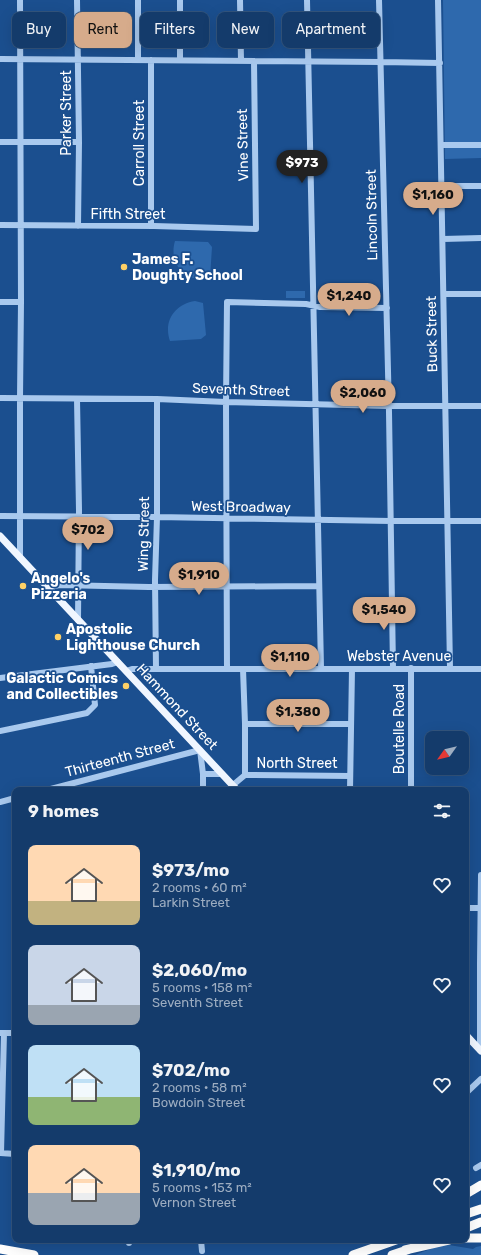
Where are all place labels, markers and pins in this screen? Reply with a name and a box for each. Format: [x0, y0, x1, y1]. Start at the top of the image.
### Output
pin: $973 [278, 150, 326, 184]
pin: $1,160 [400, 182, 466, 216]
place label: James F. Doughty School [132, 251, 243, 284]
marker: James F. Doughty School [119, 262, 129, 272]
pin: $1,240 [316, 283, 382, 317]
pin: $2,060 [330, 380, 396, 414]
pin: $702 [64, 517, 112, 551]
pin: $1,910 [166, 562, 232, 596]
place label: Angelo's Pizzeria [31, 570, 91, 603]
marker: Angelo's Pizzeria [18, 581, 28, 591]
pin: $1,540 [351, 597, 417, 631]
place label: Apostolic Lighthouse Church [66, 621, 200, 654]
marker: Apostolic Lighthouse Church [53, 632, 63, 642]
pin: $1,110 [257, 644, 323, 678]
place label: Galactic Comics and Collectibles [6, 670, 118, 703]
marker: Galactic Comics and Collectibles [121, 681, 131, 691]
pin: $1,380 [265, 699, 331, 733]

